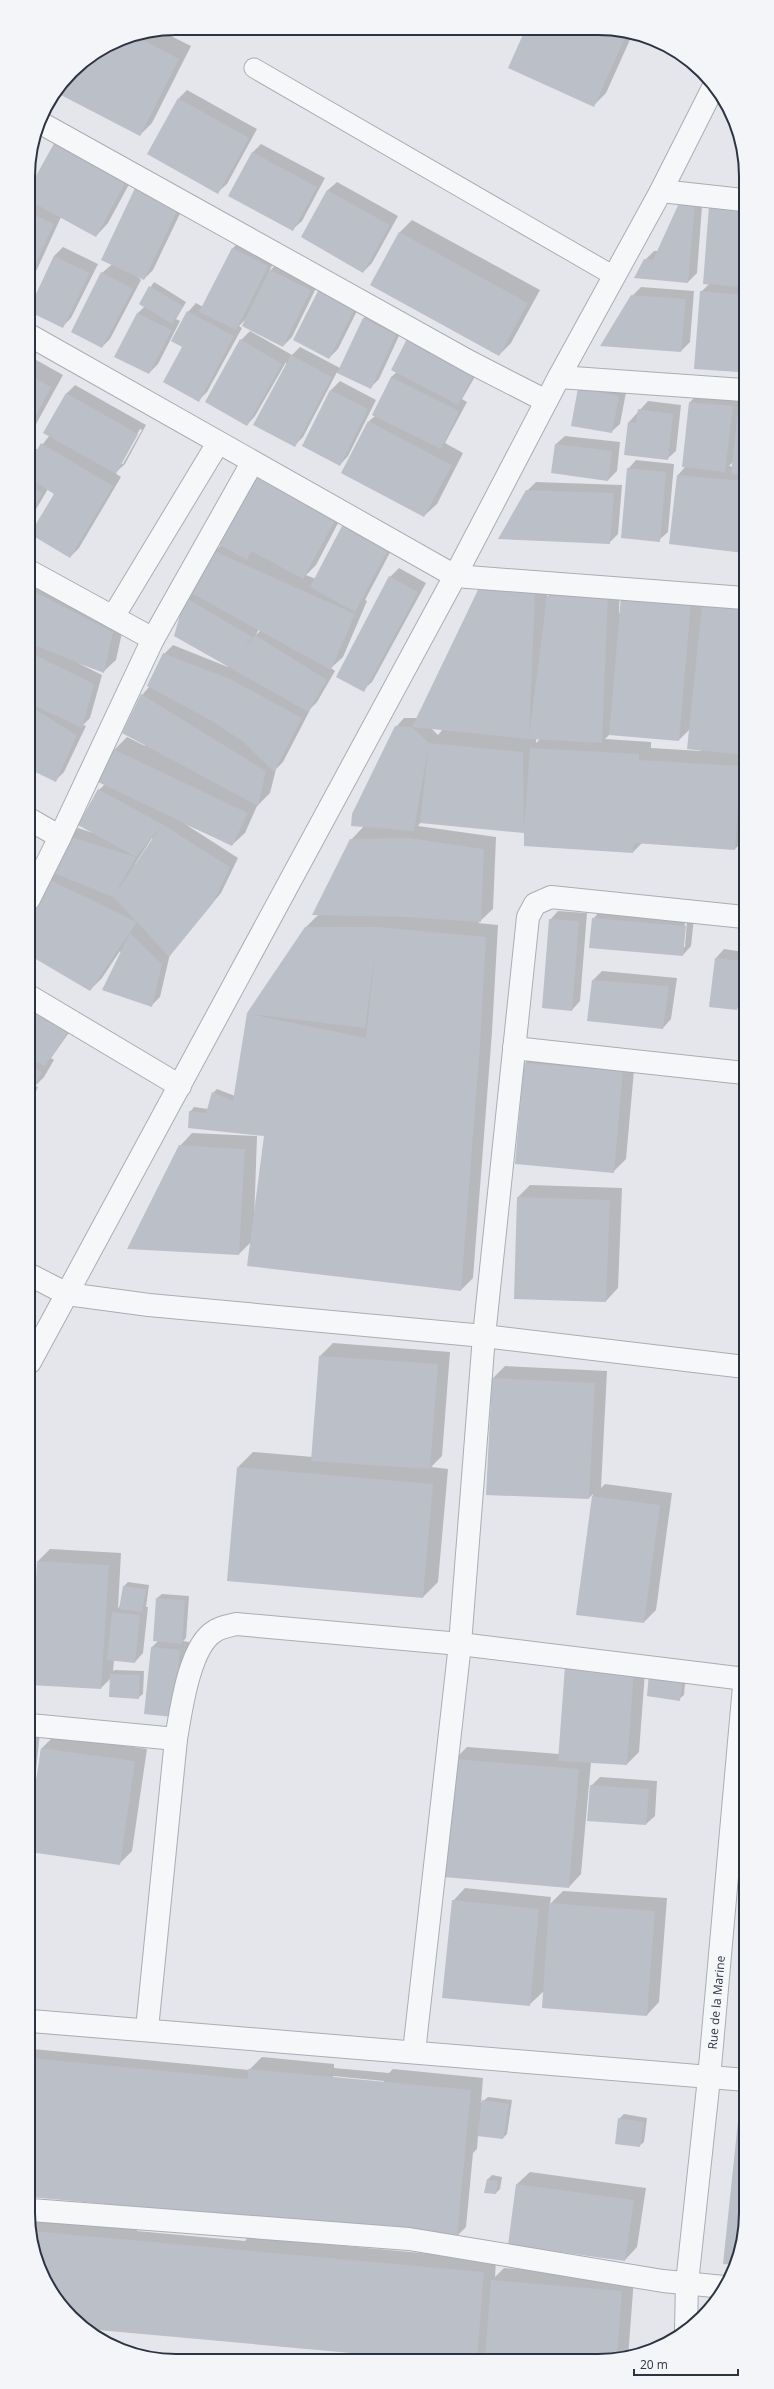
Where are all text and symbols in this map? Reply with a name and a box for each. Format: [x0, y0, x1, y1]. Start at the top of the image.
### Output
street label: Rue de la Marine [703, 1955, 728, 2050]
scale bar [634, 2351, 738, 2377]
text: 20 m [640, 2356, 668, 2373]

